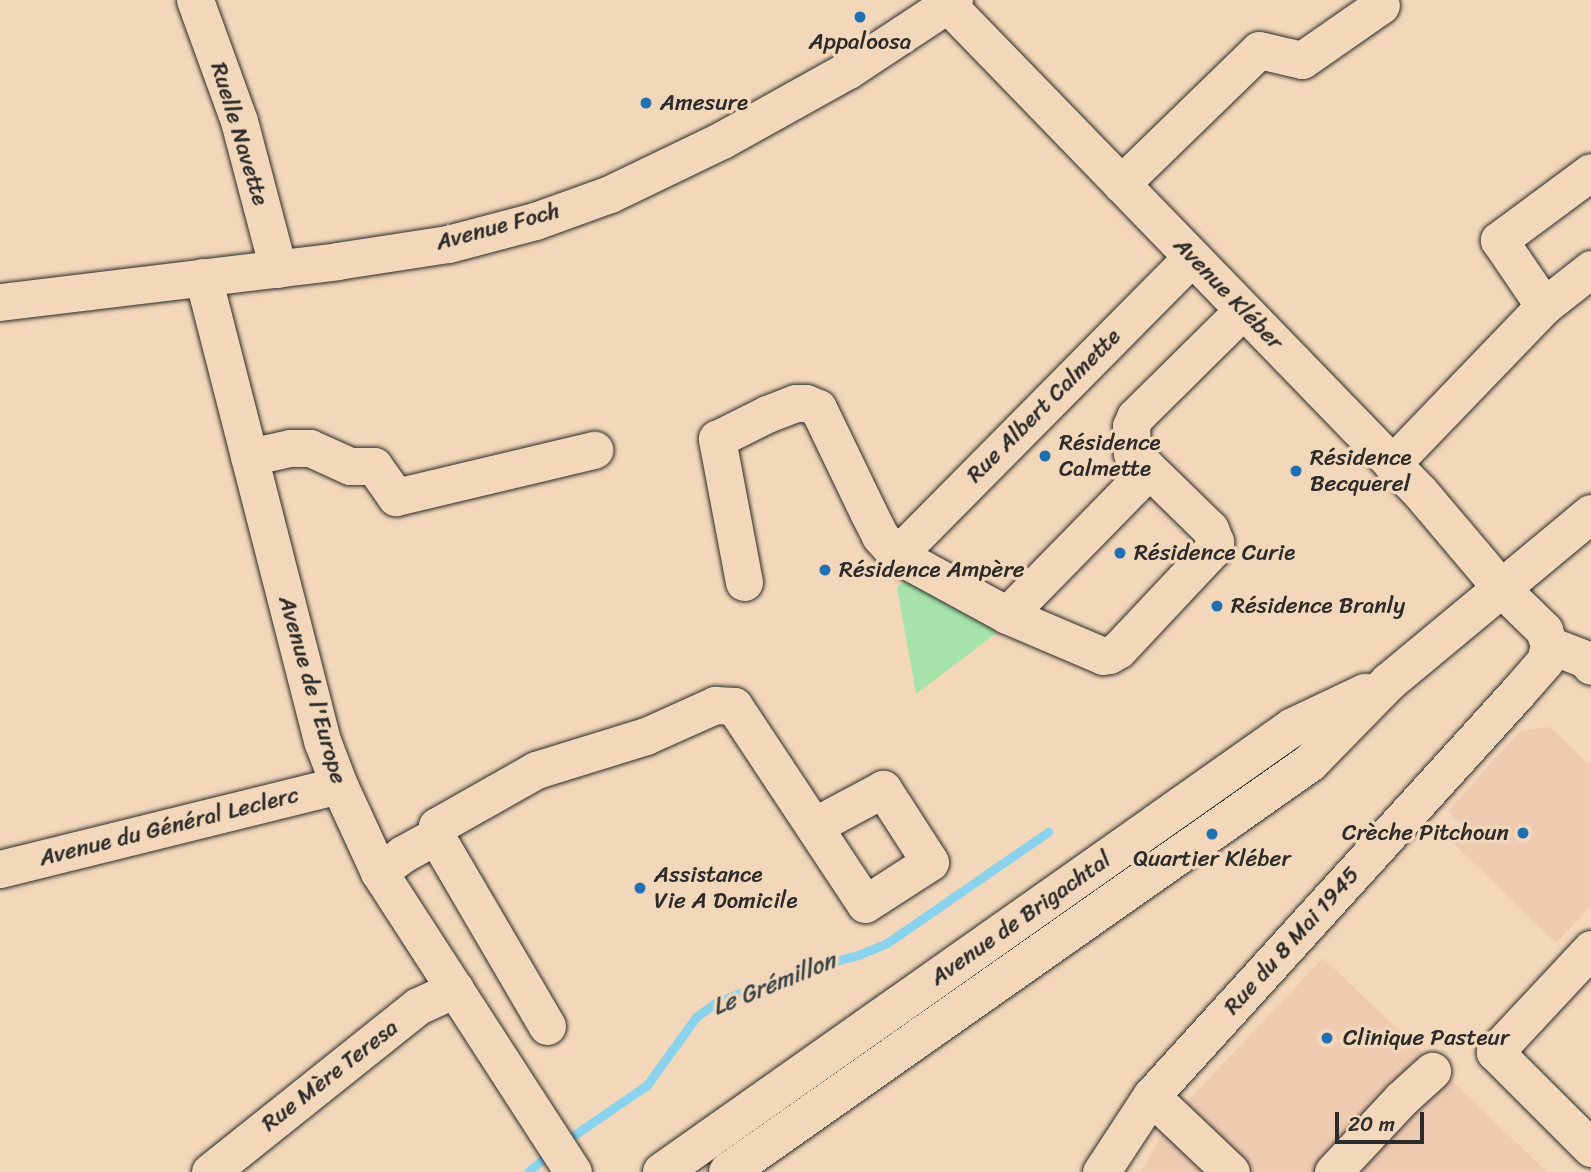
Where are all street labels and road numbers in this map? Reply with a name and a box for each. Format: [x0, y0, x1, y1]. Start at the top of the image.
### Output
street label: Ruelle Navette [204, 59, 274, 209]
street label: Avenue Foch [433, 197, 563, 257]
street label: Avenue Kléber [1168, 232, 1288, 356]
street label: Rue Albert Calmette [961, 323, 1127, 489]
street label: Avenue de l'Europe [272, 593, 352, 787]
street label: Avenue du Général Leclerc [36, 781, 302, 873]
street label: Avenue de Brigachtal [925, 846, 1117, 992]
street label: Rue du 8 Mai 1945 [1218, 861, 1366, 1021]
street label: Rue Mère Teresa [255, 1013, 405, 1139]

